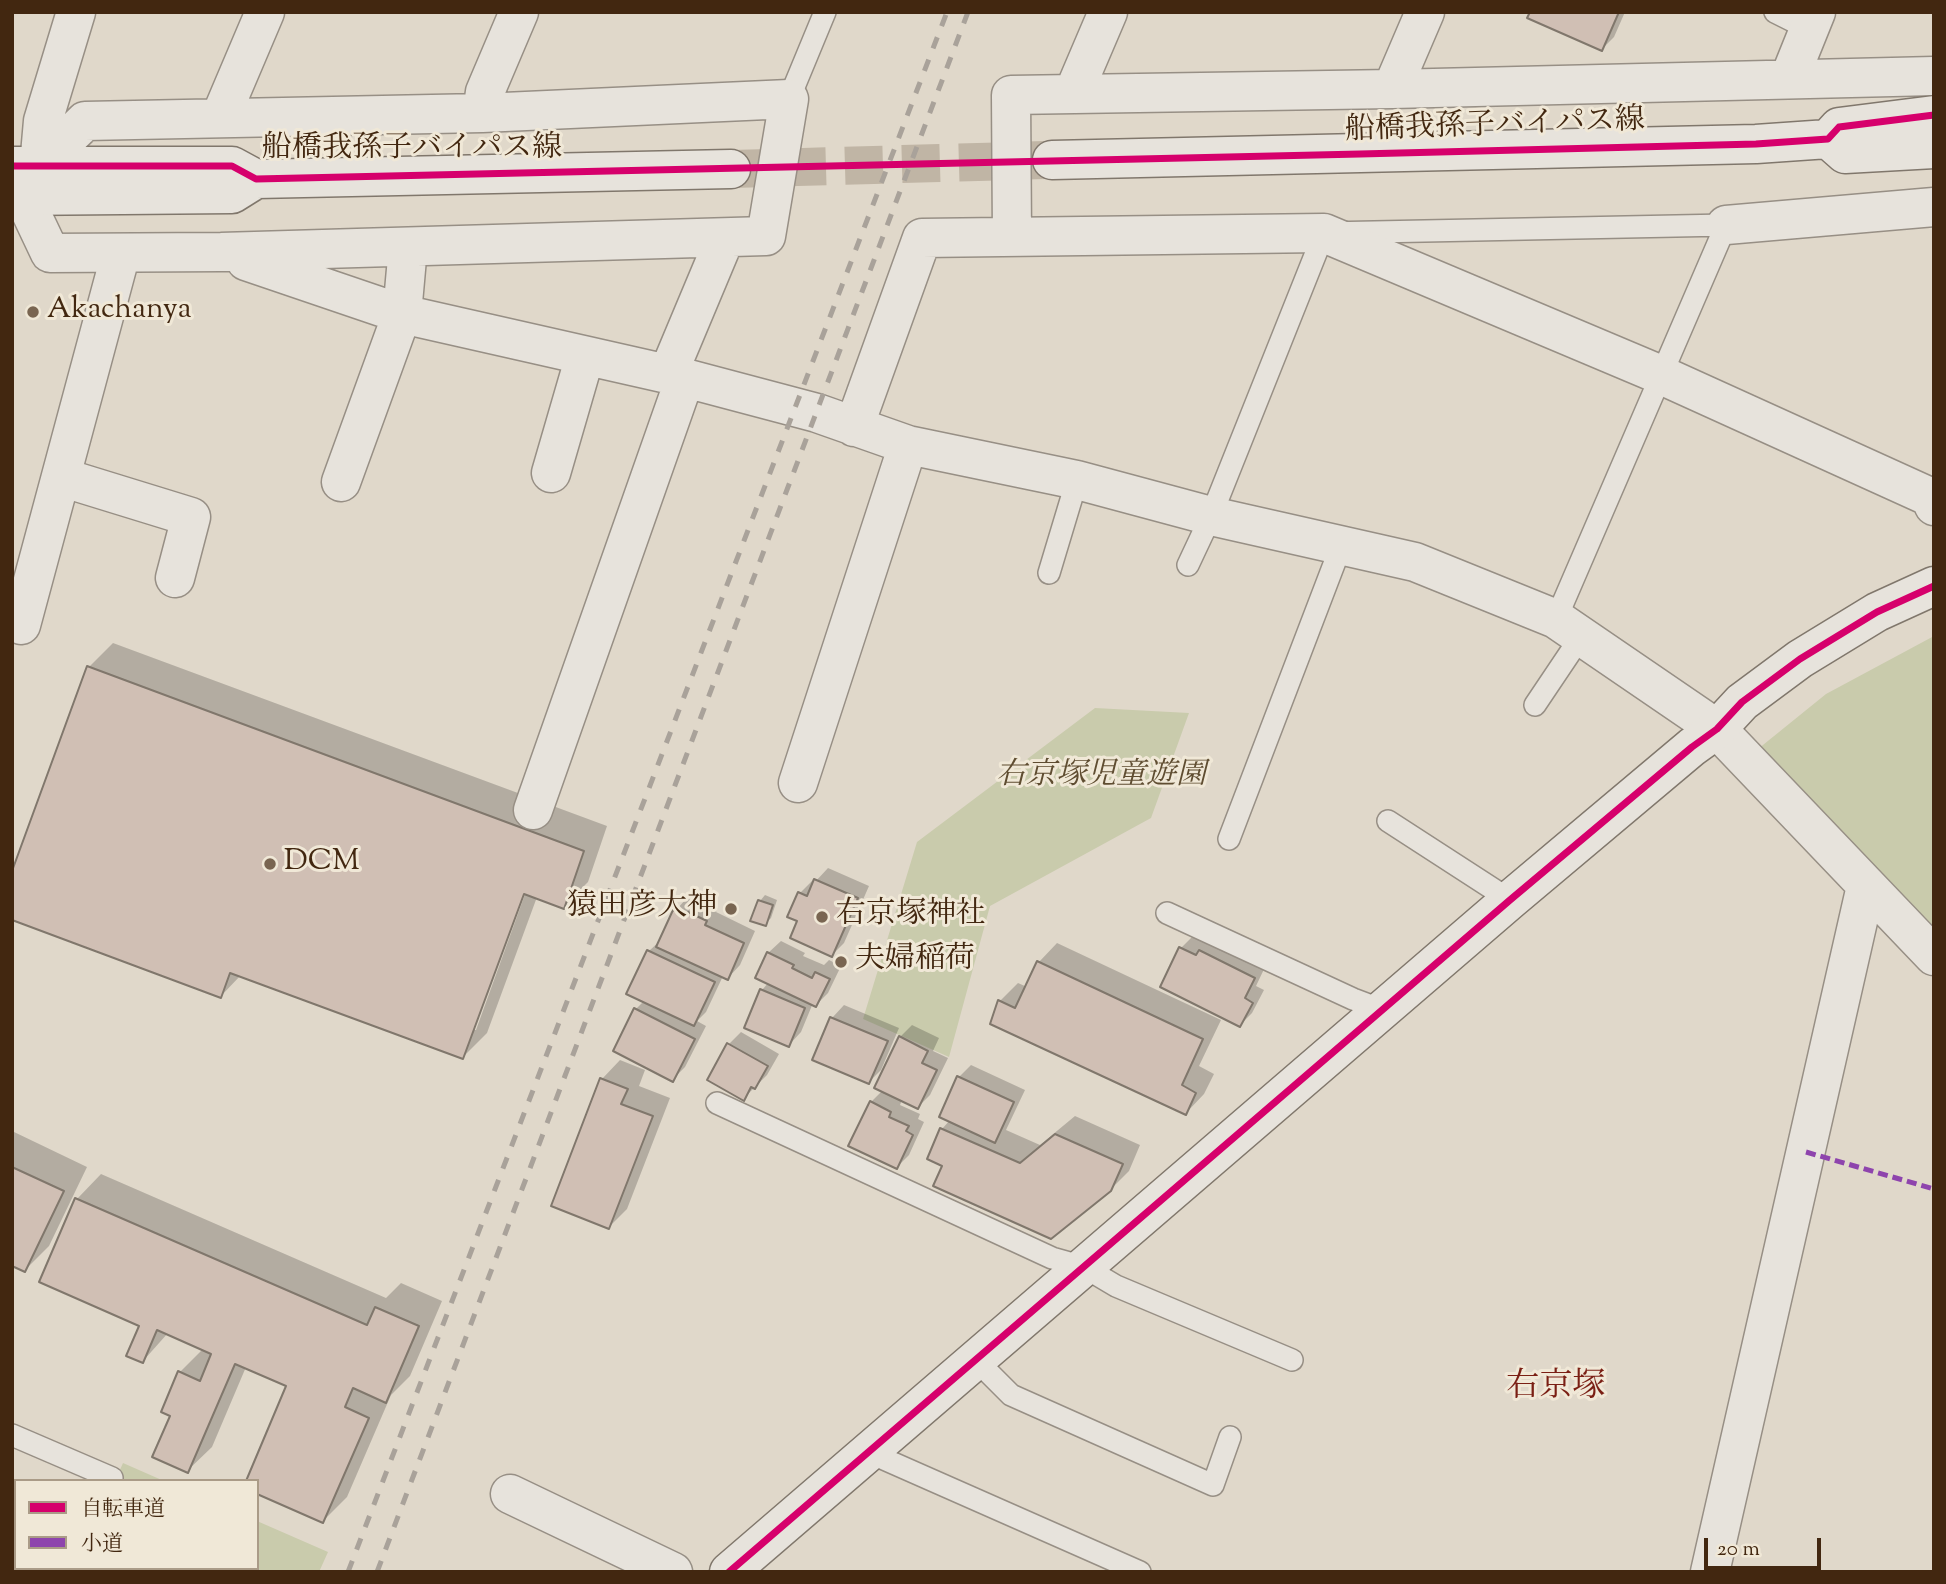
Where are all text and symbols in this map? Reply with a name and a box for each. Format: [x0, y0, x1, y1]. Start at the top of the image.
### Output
street label: 船橋我孫子バイパス線 [1344, 105, 1646, 151]
street label: 船橋我孫子バイパス線 [262, 133, 562, 169]
place label: Akachanya [47, 294, 192, 330]
marker: Akachanya [25, 304, 41, 320]
park label: 右京塚児童遊園 [996, 760, 1206, 796]
place label: DCM [284, 846, 360, 882]
marker: DCM [262, 856, 278, 872]
place label: 猿田彦大神 [567, 891, 717, 927]
place label: 右京塚神社 [836, 899, 986, 935]
marker: 猿田彦大神 [723, 901, 739, 917]
marker: 右京塚神社 [814, 909, 830, 925]
place label: 夫婦稲荷 [855, 944, 975, 980]
marker: 夫婦稲荷 [833, 954, 849, 970]
district label: 右京塚 [1507, 1369, 1605, 1409]
legend [14, 1479, 259, 1570]
text: 自転車道 [81, 1495, 165, 1525]
scale bar [1708, 1524, 1825, 1568]
text: 小道 [81, 1530, 123, 1560]
text: 20 m [1717, 1535, 1760, 1565]

